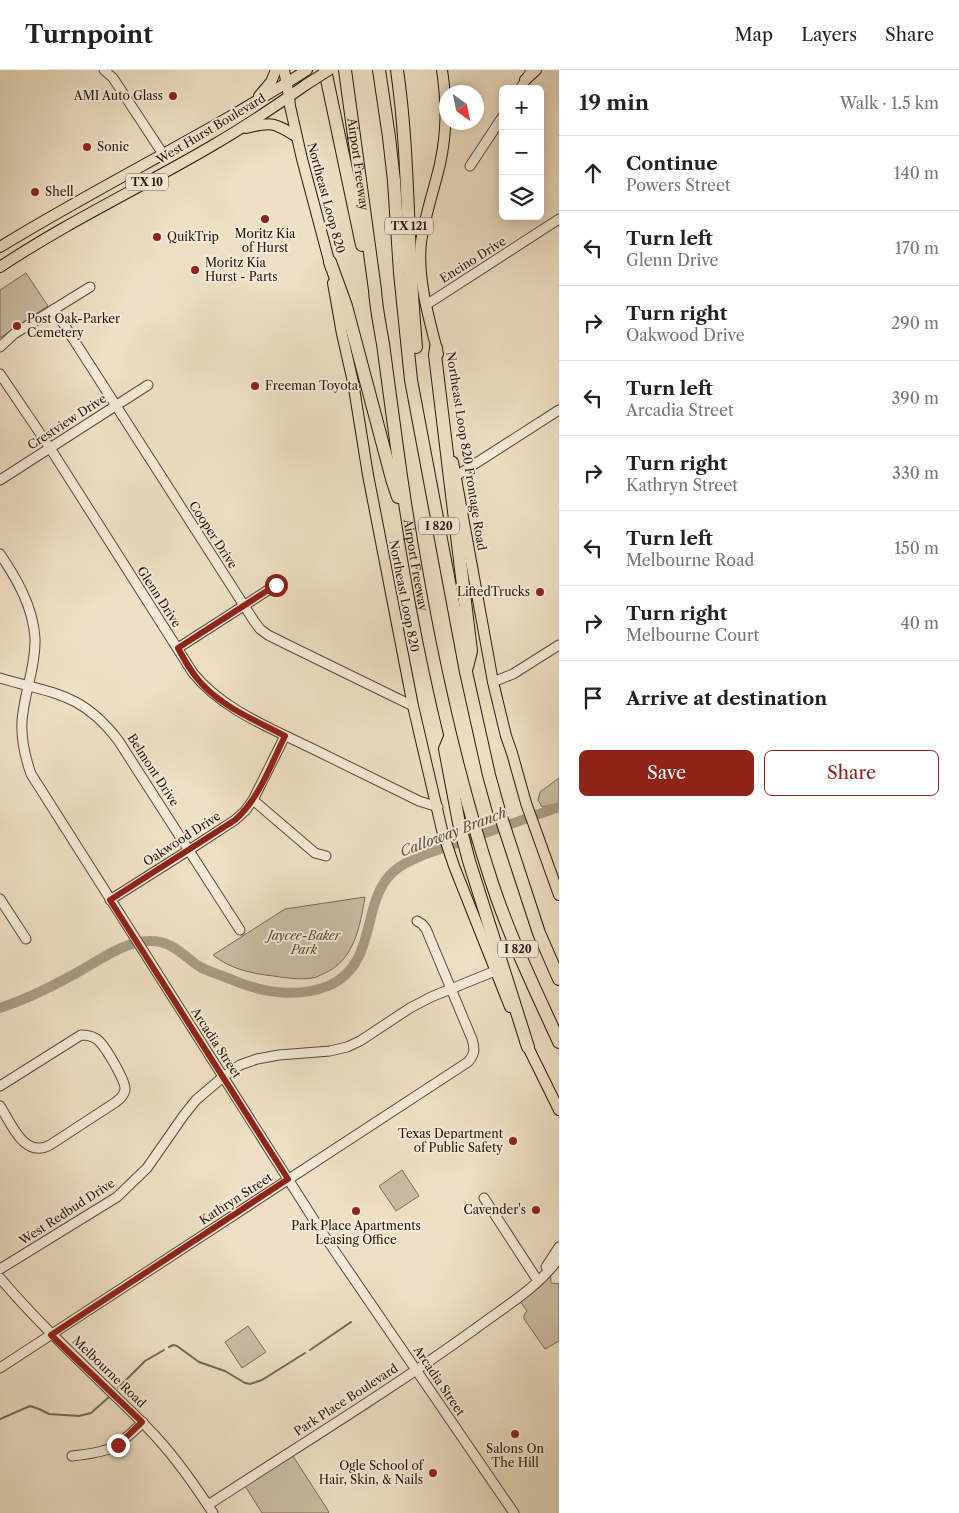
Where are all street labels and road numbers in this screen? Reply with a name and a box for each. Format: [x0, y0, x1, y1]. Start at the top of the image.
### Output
street label: West Hurst Boulevard [153, 90, 269, 168]
street label: Airport Freeway [344, 116, 372, 212]
street label: Northeast Loop 820 [304, 141, 349, 255]
road number: TX 10 [126, 174, 168, 190]
road number: TX 121 [385, 218, 433, 234]
street label: Encino Drive [437, 233, 509, 286]
street label: Northeast Loop 820 Frontage Road [443, 350, 490, 552]
street label: Crestview Drive [25, 390, 109, 453]
street label: Cooper Drive [186, 498, 241, 571]
street label: Airport Freeway [400, 517, 431, 612]
road number: I 820 [419, 518, 459, 534]
street label: Northeast Loop 820 [386, 538, 423, 653]
street label: Glenn Drive [134, 564, 185, 630]
street label: Belmont Drive [124, 731, 183, 809]
street label: Oakwood Drive [140, 808, 223, 869]
road number: I 820 [498, 941, 538, 958]
street label: Arcadia Street [188, 1004, 245, 1081]
street label: Kathryn Street [196, 1169, 276, 1228]
street label: West Redbud Drive [15, 1175, 117, 1249]
street label: Melbourne Road [70, 1333, 150, 1411]
street label: Arcadia Street [410, 1342, 469, 1419]
street label: Park Place Boulevard [291, 1360, 401, 1439]

